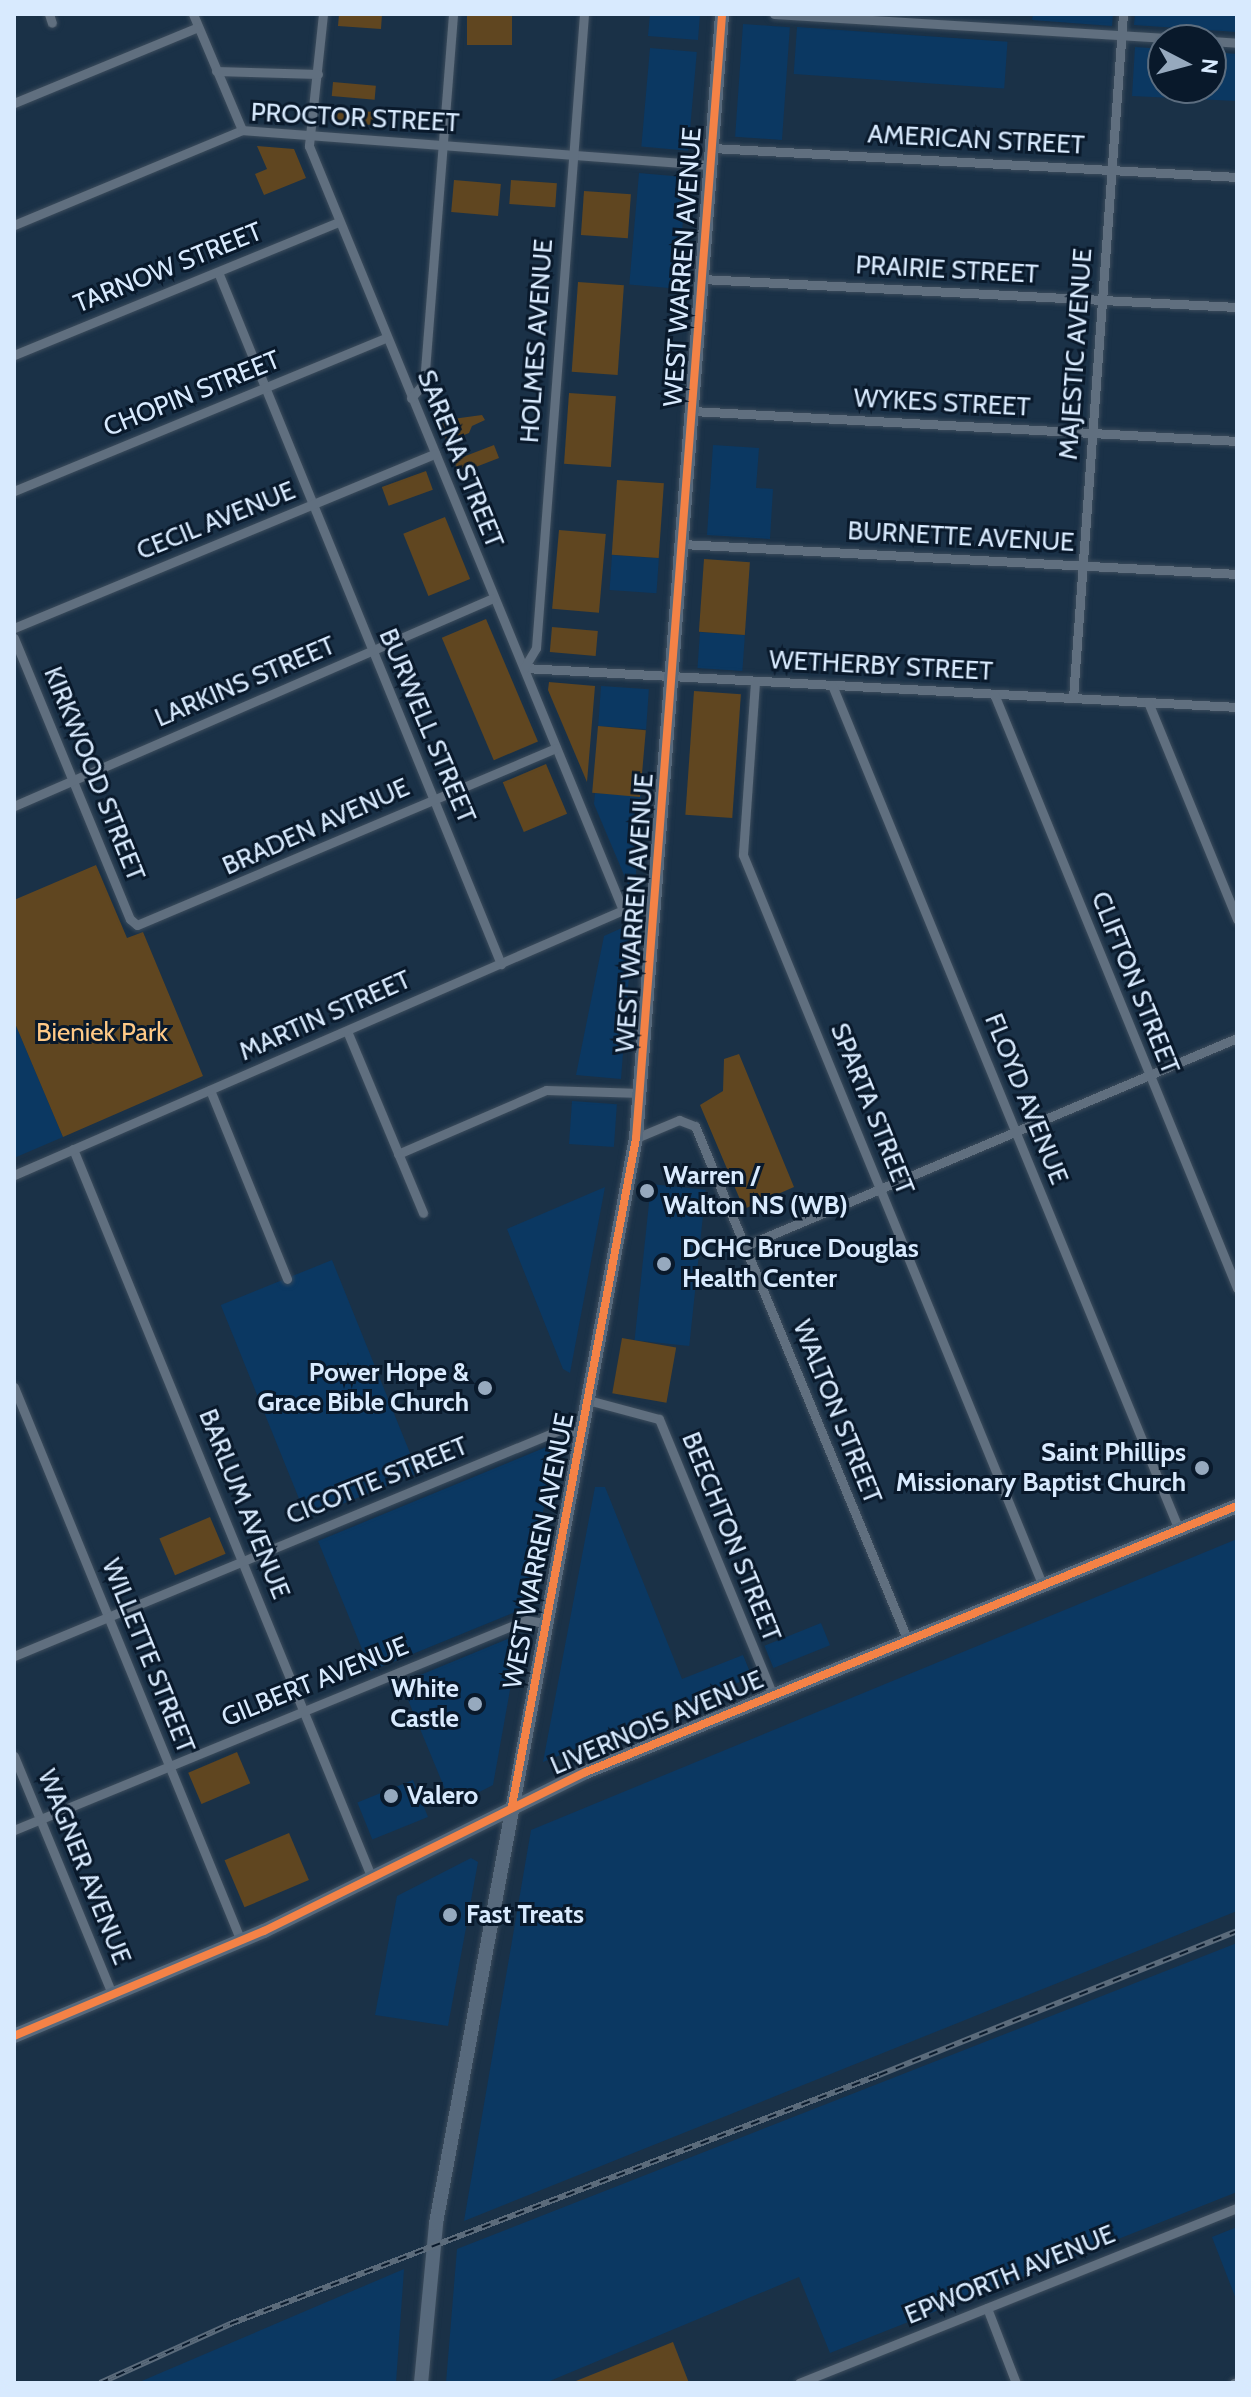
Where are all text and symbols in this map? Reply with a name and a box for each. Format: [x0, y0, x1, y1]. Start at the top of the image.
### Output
north arrow [1147, 24, 1227, 104]
text: N [1195, 57, 1224, 76]
street label: PROCTOR STREET [250, 97, 460, 139]
street label: AMERICAN STREET [867, 119, 1085, 161]
street label: WEST WARREN AVENUE [658, 126, 708, 408]
street label: TARNOW STREET [69, 216, 267, 320]
street label: HOLMES AVENUE [514, 238, 560, 444]
street label: MAJESTIC AVENUE [1053, 247, 1099, 461]
street label: PRAIRIE STREET [855, 250, 1039, 290]
street label: CHOPIN STREET [99, 344, 285, 444]
street label: SARENA STREET [410, 366, 510, 552]
street label: WYKES STREET [853, 383, 1031, 423]
street label: CECIL AVENUE [132, 475, 300, 567]
street label: BURNETTE AVENUE [847, 515, 1075, 559]
street label: BURWELL STREET [372, 624, 482, 828]
street label: LARKINS STREET [150, 630, 340, 734]
street label: WETHERBY STREET [768, 645, 994, 687]
street label: KIRKWOOD STREET [37, 662, 151, 886]
street label: BRADEN AVENUE [218, 772, 414, 882]
street label: WEST WARREN AVENUE [610, 772, 660, 1054]
street label: CLIFTON STREET [1084, 887, 1186, 1079]
street label: MARTIN STREET [234, 964, 416, 1068]
street label: FLOYD AVENUE [978, 1009, 1074, 1189]
park label: Bieniek Park [36, 1017, 168, 1049]
street label: SPARTA STREET [823, 1019, 921, 1199]
place label: Warren / Walton NS (WB) [663, 1160, 848, 1222]
marker: Warren / Walton NS (WB) [638, 1182, 656, 1200]
place label: DCHC Bruce Douglas Health Center [682, 1233, 919, 1294]
marker: DCHC Bruce Douglas Health Center [653, 1253, 675, 1275]
street label: WALTON STREET [786, 1315, 888, 1509]
place label: Power Hope & Grace Bible Church [258, 1357, 469, 1418]
marker: Power Hope & Grace Bible Church [476, 1379, 494, 1397]
street label: BARLUM AVENUE [192, 1405, 296, 1603]
street label: WEST WARREN AVENUE [497, 1411, 581, 1691]
street label: BEECHTON STREET [675, 1428, 787, 1646]
street label: CICOTTE STREET [282, 1430, 472, 1532]
place label: Saint Phillips Missionary Baptist Church [896, 1437, 1186, 1498]
marker: Saint Phillips Missionary Baptist Church [1193, 1459, 1211, 1477]
street label: WILLETTE STREET [95, 1554, 201, 1758]
street label: GILBERT AVENUE [217, 1630, 413, 1734]
street label: LIVERNOIS AVENUE [546, 1664, 768, 1782]
place label: White Castle [390, 1673, 459, 1734]
marker: White Castle [466, 1695, 484, 1713]
street label: WAGNER AVENUE [31, 1765, 137, 1969]
place label: Valero [407, 1780, 478, 1812]
marker: Valero [382, 1787, 400, 1805]
place label: Fast Treats [466, 1899, 584, 1931]
marker: Fast Treats [441, 1906, 459, 1924]
street label: EPWORTH AVENUE [900, 2219, 1120, 2331]

